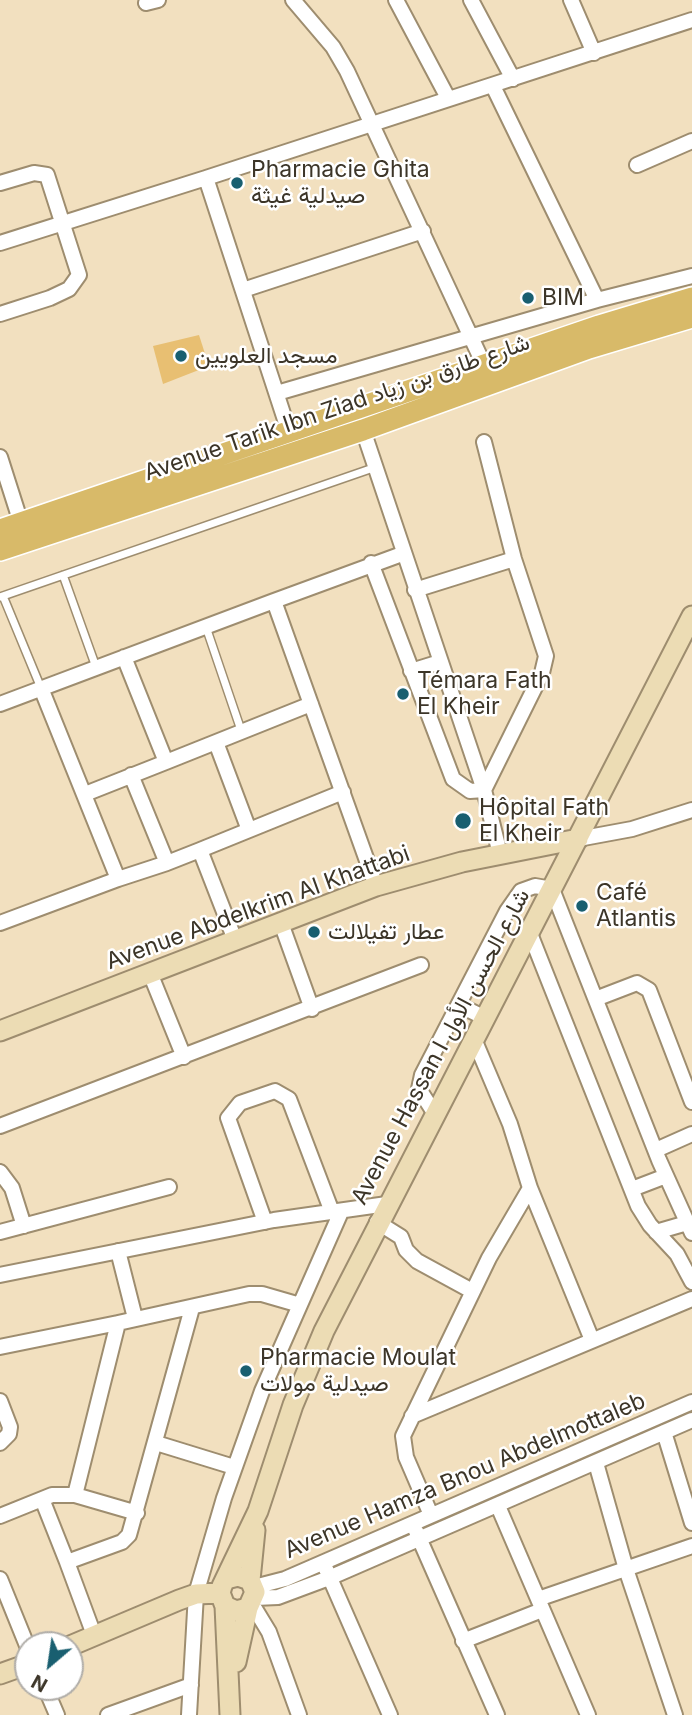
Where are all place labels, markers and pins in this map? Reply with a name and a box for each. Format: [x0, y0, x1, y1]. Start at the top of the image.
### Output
place label: Pharmacie Ghita صيدلية غيثة [251, 156, 430, 210]
marker: Pharmacie Ghita صيدلية غيثة [229, 175, 245, 191]
place label: BIM [542, 284, 584, 312]
marker: BIM [520, 290, 536, 306]
place label: مسجد العلويين [195, 342, 337, 370]
marker: مسجد العلويين [173, 348, 189, 364]
place label: Témara Fath El Kheir [417, 667, 552, 721]
marker: Témara Fath El Kheir [395, 686, 411, 702]
place label: Hôpital Fath El Kheir [479, 794, 609, 848]
marker: Hôpital Fath El Kheir [453, 811, 473, 831]
place label: Café Atlantis [596, 879, 676, 933]
marker: Café Atlantis [574, 898, 590, 914]
place label: عطار تفيلالت [328, 918, 445, 946]
marker: عطار تفيلالت [306, 924, 322, 940]
place label: Pharmacie Moulat صيدلية مولات [260, 1344, 456, 1398]
marker: Pharmacie Moulat صيدلية مولات [238, 1363, 254, 1379]

